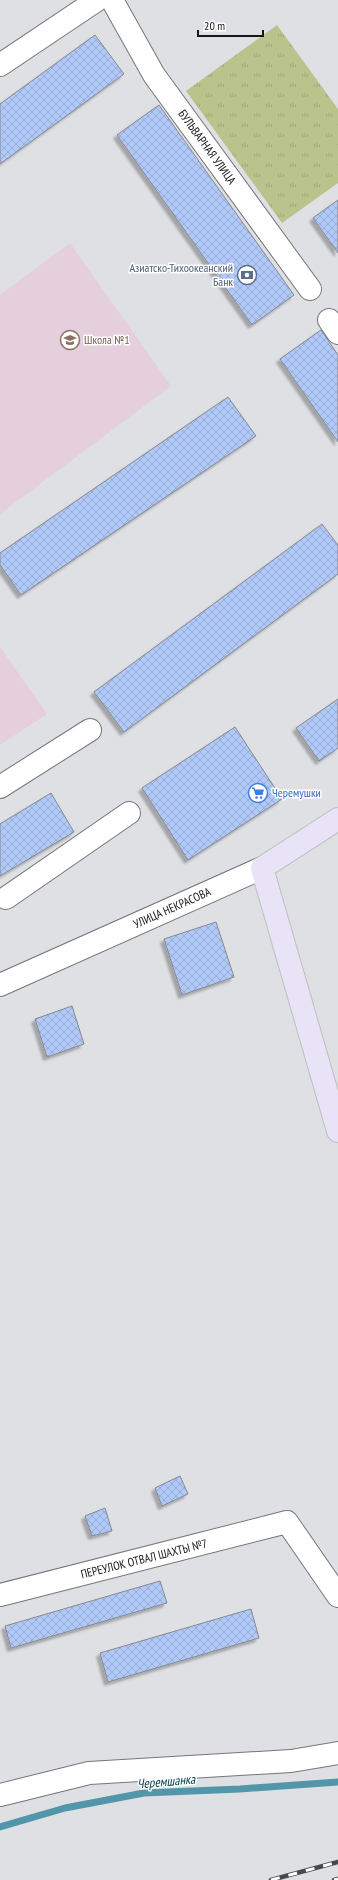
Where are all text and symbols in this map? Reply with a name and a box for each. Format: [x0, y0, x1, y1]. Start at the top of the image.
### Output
scale bar [198, 12, 263, 38]
text: 20 m [204, 18, 225, 33]
street label: БУЛЬВАРНАЯ УЛИЦА [175, 106, 240, 187]
place label: Азиатско-Тихоокеанский Банк [129, 260, 233, 289]
bank icon: Азиатско-Тихоокеанский Банк [236, 264, 258, 286]
school or university icon: Школа №1 [59, 329, 81, 351]
place label: Школа №1 [84, 332, 130, 347]
supermarket icon: Черемушки [247, 782, 269, 804]
place label: Черемушки [272, 785, 321, 800]
street label: УЛИЦА НЕКРАСОВА [131, 884, 213, 931]
street label: ПЕРЕУЛОК ОТВАЛ ШАХТЫ №7 [79, 1536, 209, 1582]
water label: Черемшанка [136, 1770, 197, 1793]

